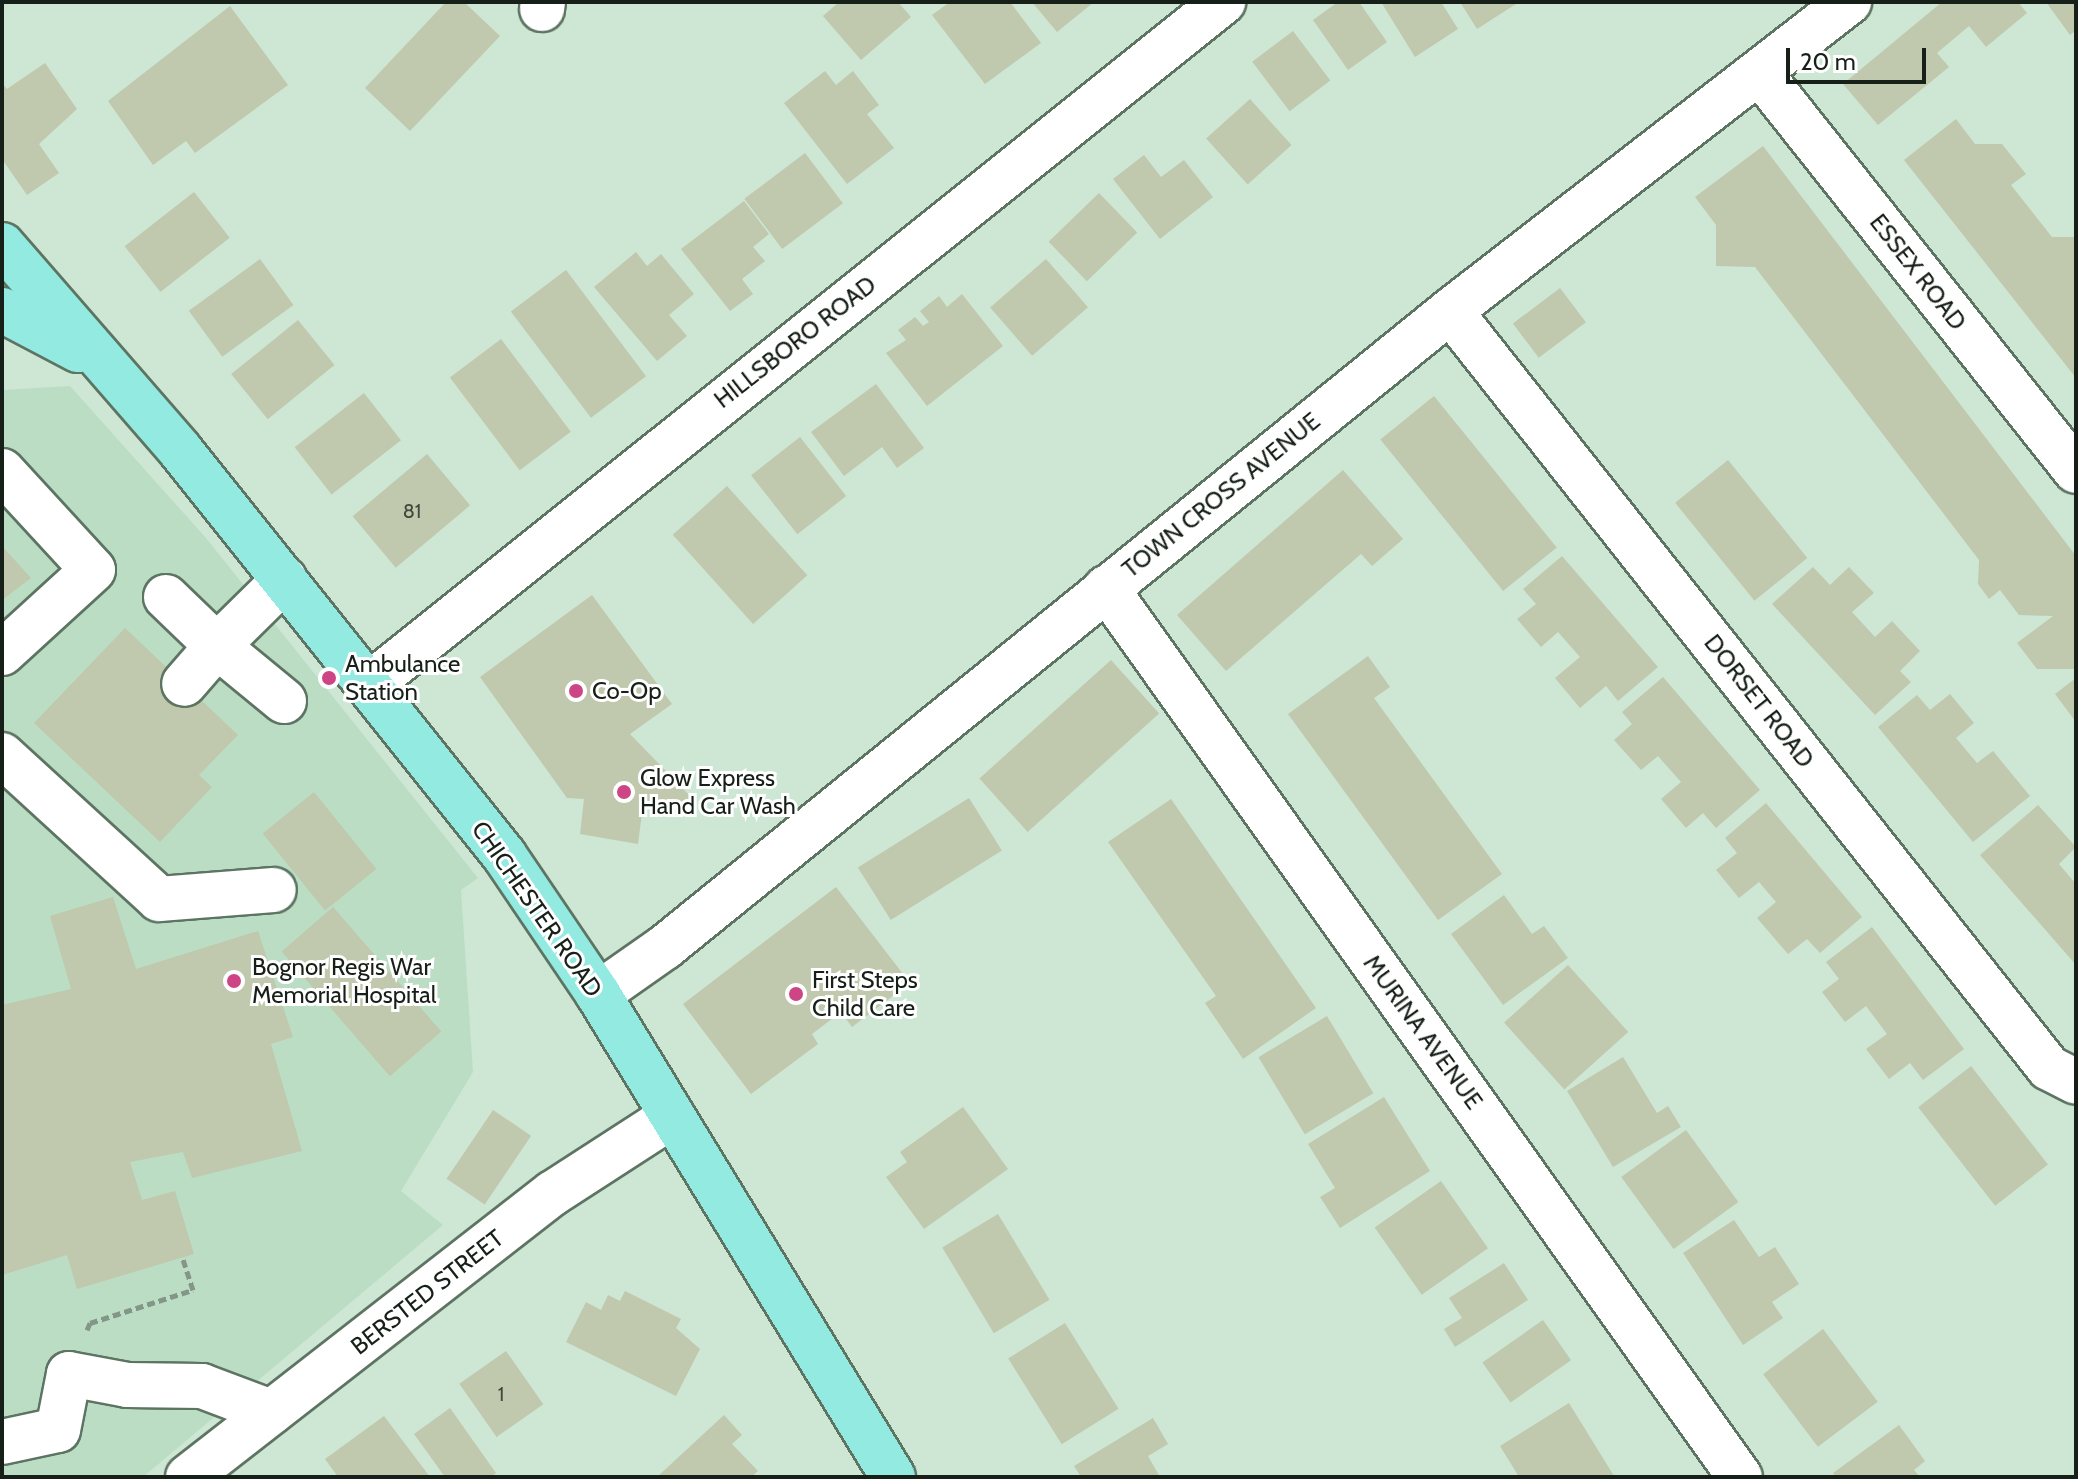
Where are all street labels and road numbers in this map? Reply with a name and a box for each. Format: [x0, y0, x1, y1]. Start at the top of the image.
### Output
street label: ESSEX ROAD [1864, 208, 1972, 336]
street label: HILLSBORO ROAD [708, 270, 882, 414]
street label: TOWN CROSS AVENUE [1116, 406, 1326, 584]
street label: DORSET ROAD [1698, 629, 1820, 773]
street label: CHICHESTER ROAD [466, 816, 608, 1002]
street label: MURINA AVENUE [1357, 949, 1489, 1115]
street label: BERSTED STREET [345, 1223, 509, 1361]

